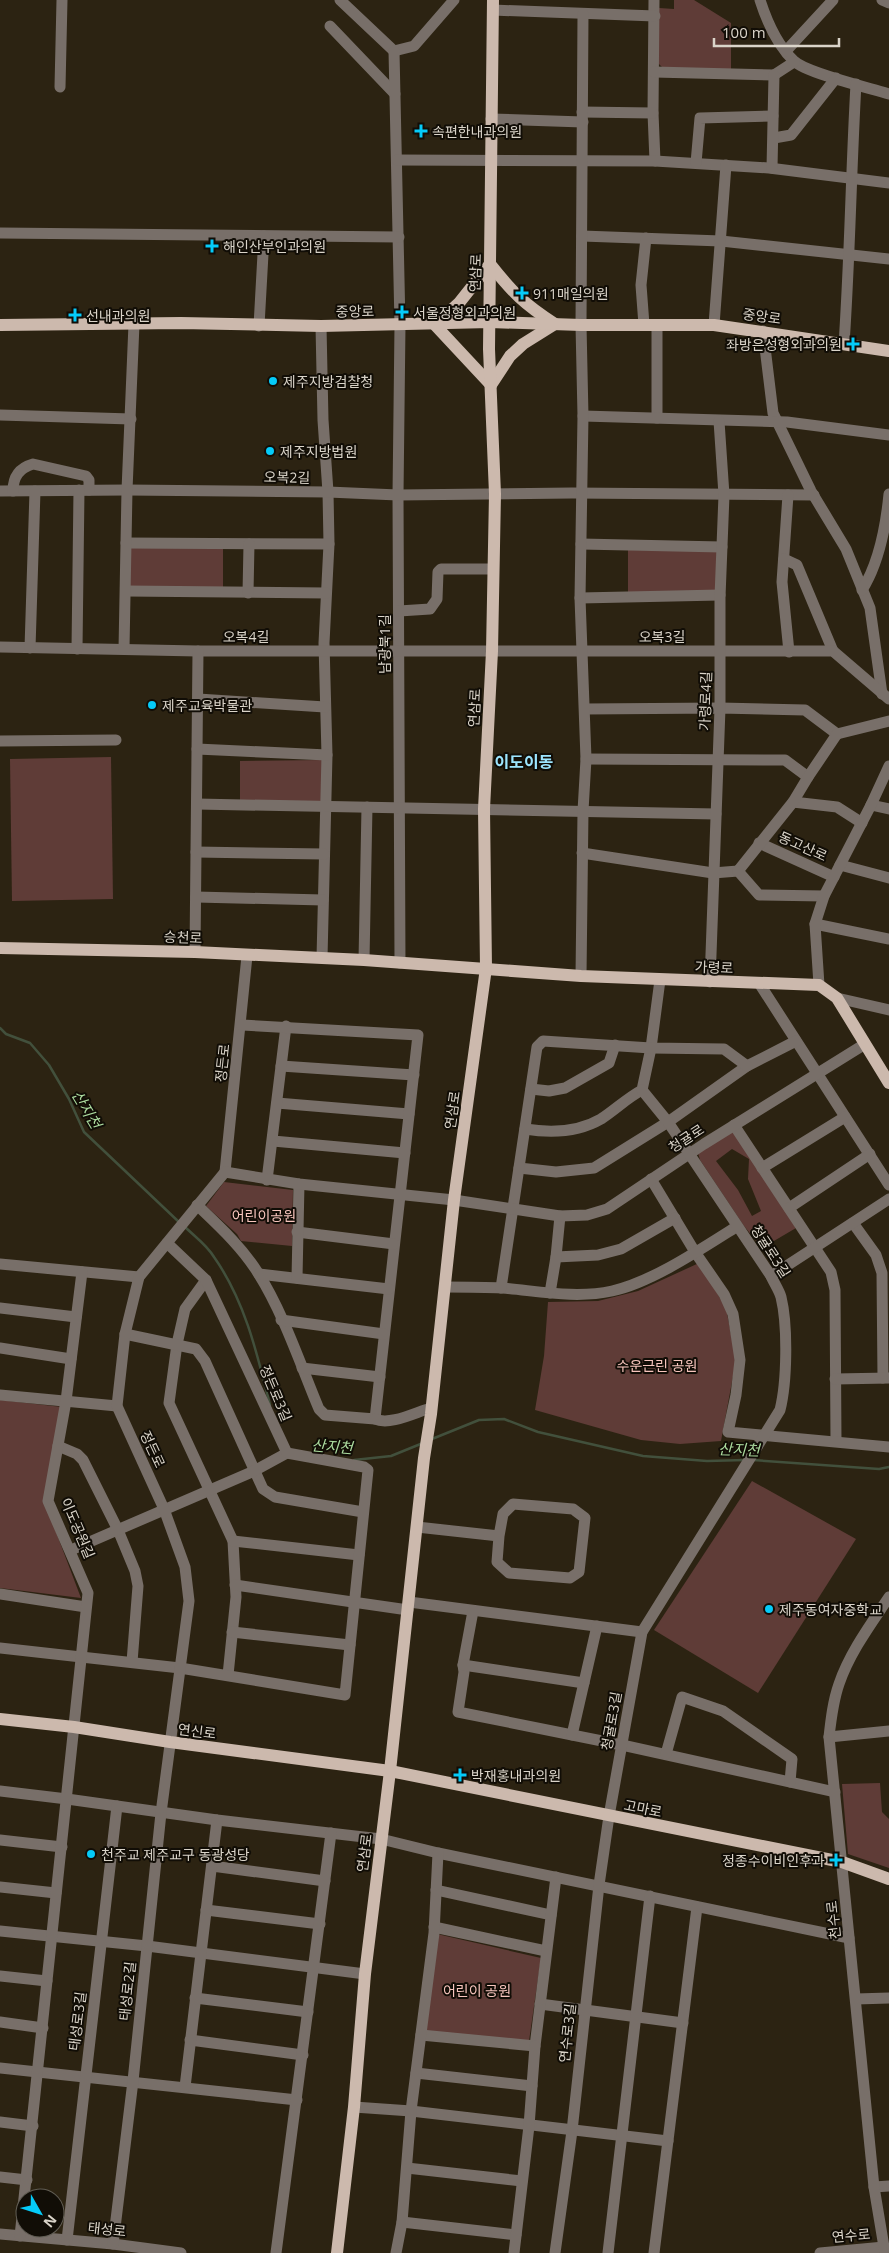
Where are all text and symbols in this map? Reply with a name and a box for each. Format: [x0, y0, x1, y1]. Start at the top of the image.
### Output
scale bar [714, 15, 839, 47]
text: 100 m [722, 22, 766, 42]
place label: 속편한내과의원 [432, 122, 522, 141]
marker: 속편한내과의원 [414, 124, 428, 138]
place label: 해인산부인과의원 [223, 237, 326, 256]
marker: 해인산부인과의원 [205, 239, 219, 253]
street label: 연삼로 [465, 253, 485, 293]
place label: 911매일의원 [533, 284, 609, 303]
marker: 911매일의원 [515, 286, 529, 300]
street label: 중앙로 [336, 301, 375, 321]
place label: 서울정형외과의원 [413, 303, 516, 322]
street label: 중앙로 [742, 304, 783, 328]
marker: 서울정형외과의원 [395, 305, 409, 319]
place label: 선내과의원 [86, 306, 150, 325]
marker: 선내과의원 [68, 308, 82, 322]
place label: 좌방은성형외과의원 [726, 335, 842, 354]
marker: 좌방은성형외과의원 [846, 337, 860, 351]
place label: 제주지방검찰청 [283, 372, 373, 391]
marker: 제주지방검찰청 [267, 375, 279, 387]
place label: 제주지방법원 [280, 442, 357, 461]
marker: 제주지방법원 [264, 445, 276, 457]
street label: 오복2길 [264, 467, 310, 487]
street label: 남광북1길 [375, 614, 394, 674]
street label: 오복4길 [223, 627, 269, 646]
street label: 오복3길 [639, 627, 685, 646]
street label: 가령로4길 [694, 671, 716, 731]
street label: 연삼로 [464, 688, 485, 728]
place label: 제주교육박물관 [162, 696, 252, 715]
marker: 제주교육박물관 [146, 699, 158, 711]
district label: 이도이동 [495, 751, 553, 773]
street label: 동고산로 [776, 827, 831, 865]
street label: 승천로 [163, 927, 203, 947]
street label: 가령로 [694, 957, 734, 977]
street label: 정든로 [211, 1043, 233, 1083]
water label: 산지천 [68, 1086, 107, 1134]
street label: 연삼로 [440, 1089, 464, 1130]
street label: 청귤로 [665, 1119, 707, 1156]
park label: 어린이공원 [232, 1206, 296, 1225]
street label: 청귤로3길 [747, 1221, 795, 1281]
park label: 수운근린 공원 [617, 1356, 697, 1375]
street label: 정든로3길 [256, 1362, 296, 1424]
street label: 정든로 [136, 1427, 170, 1471]
water label: 산지천 [311, 1435, 356, 1458]
water label: 산지천 [718, 1438, 762, 1460]
street label: 이도공원길 [57, 1495, 99, 1561]
place label: 제주동여자중학교 [779, 1600, 882, 1619]
marker: 제주동여자중학교 [763, 1603, 775, 1615]
street label: 청귤로3길 [596, 1690, 626, 1752]
street label: 연신로 [177, 1719, 217, 1743]
place label: 박재홍내과의원 [471, 1766, 561, 1785]
marker: 박재홍내과의원 [453, 1768, 467, 1782]
street label: 고마로 [622, 1795, 664, 1821]
street label: 연삼로 [352, 1833, 376, 1873]
place label: 천주교 제주교구 동광성당 [101, 1845, 250, 1864]
marker: 천주교 제주교구 동광성당 [85, 1848, 97, 1860]
place label: 정종수이비인후과 [722, 1851, 825, 1870]
marker: 정종수이비인후과 [829, 1853, 843, 1867]
street label: 천수로 [822, 1900, 844, 1940]
street label: 태성로2길 [114, 1960, 140, 2022]
park label: 어린이 공원 [443, 1981, 511, 2000]
street label: 태성로3길 [64, 1990, 90, 2052]
street label: 연수로3길 [554, 2002, 580, 2064]
north arrow [15, 2188, 65, 2238]
text: N [40, 2211, 61, 2232]
street label: 태성로 [87, 2218, 127, 2240]
street label: 연수로 [831, 2224, 871, 2246]

